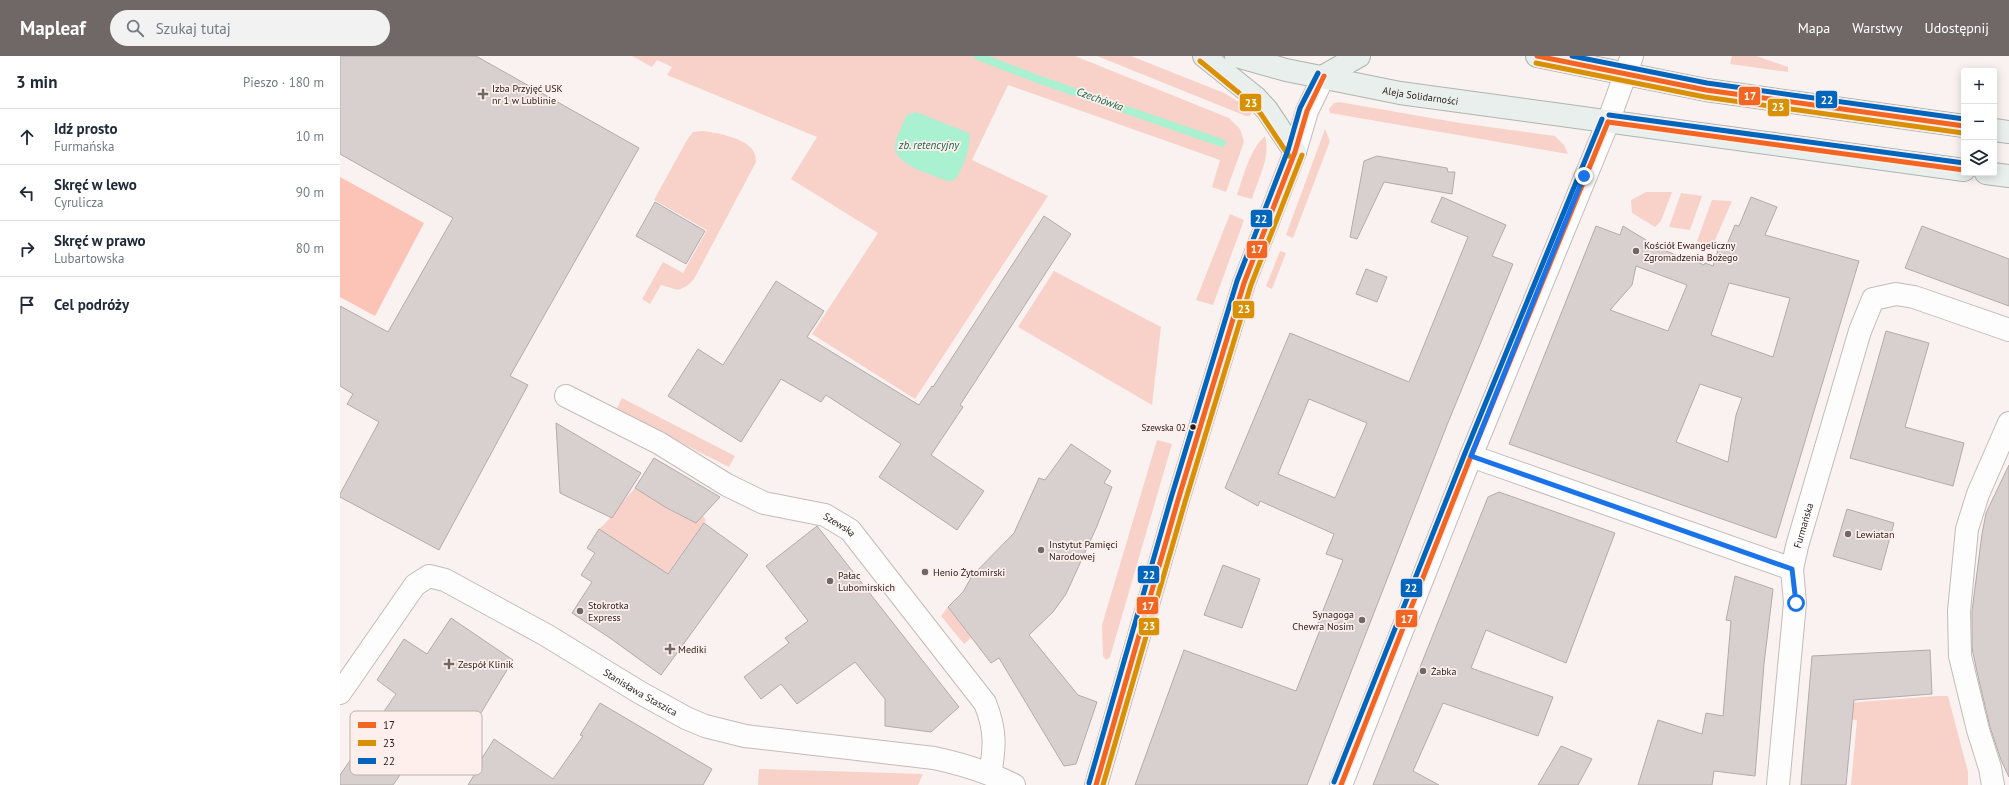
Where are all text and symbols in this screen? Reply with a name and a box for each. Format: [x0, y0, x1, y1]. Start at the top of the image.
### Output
search box [110, 10, 390, 46]
text: Mapleaf [20, 16, 86, 40]
icon: search [124, 17, 146, 39]
text: Szukaj tutaj [156, 19, 231, 38]
text: Mapa [1798, 19, 1830, 37]
text: Warstwy [1852, 19, 1903, 37]
text: Udostępnij [1925, 19, 1989, 37]
map controls [1961, 68, 1997, 176]
button: + [1961, 68, 1997, 104]
text: 3 min [16, 71, 57, 93]
text: Pieszo · 180 m [243, 74, 324, 91]
place label: Izba Przyjęć USK nr 1 w Lublinie [492, 82, 563, 107]
water label: Czechówka [1075, 84, 1126, 114]
street label: Aleja Solidarności [1381, 84, 1459, 108]
line badge: 17 [1738, 86, 1761, 106]
marker: Izba Przyjęć USK nr 1 w Lublinie [477, 88, 489, 100]
text: 17 [1744, 89, 1756, 103]
line badge: 22 [1815, 90, 1838, 109]
line badge: 23 [1239, 93, 1262, 112]
text: 22 [1821, 93, 1833, 107]
text: 23 [1245, 96, 1257, 110]
line badge: 23 [1767, 98, 1790, 117]
text: 23 [1772, 100, 1784, 114]
button: − [1961, 104, 1997, 140]
text: Idź prosto [54, 119, 118, 138]
icon: ahead [16, 126, 38, 148]
text: 10 m [296, 128, 324, 145]
text: Furmańska [54, 138, 114, 155]
water label: zb. retencyjny [898, 138, 960, 152]
button: layers [1961, 140, 1997, 176]
route end [1575, 167, 1593, 185]
text: Skręć w lewo [54, 175, 137, 194]
icon: left [16, 182, 38, 204]
text: 90 m [296, 184, 324, 201]
text: Cyrulicza [54, 194, 104, 211]
line badge: 22 [1250, 209, 1273, 228]
text: 22 [1255, 212, 1267, 226]
text: Skręć w prawo [54, 231, 146, 250]
icon: right [16, 238, 38, 260]
place label: Kościół Ewangeliczny Zgromadzenia Bożego [1644, 239, 1738, 264]
text: 80 m [296, 240, 324, 257]
line badge: 17 [1246, 240, 1268, 259]
text: 17 [1251, 242, 1263, 256]
marker: Kościół Ewangeliczny Zgromadzenia Bożego [1631, 246, 1641, 256]
text: Lubartowska [54, 250, 125, 267]
icon: arrive [16, 294, 38, 316]
text: Cel podróży [54, 295, 129, 314]
line badge: 23 [1232, 300, 1255, 319]
text: 23 [1238, 302, 1250, 316]
place label: Szewska 02 [1141, 422, 1186, 433]
marker: Szewska 02 [1188, 422, 1198, 432]
street label: Furmańska [1791, 501, 1816, 550]
street label: Szewska [821, 510, 859, 539]
place label: Lewiatan [1856, 528, 1894, 541]
marker: Lewiatan [1843, 529, 1853, 539]
place label: Instytut Pamięci Narodowej [1049, 538, 1118, 563]
marker: Instytut Pamięci Narodowej [1036, 545, 1046, 555]
line badge: 22 [1137, 565, 1160, 584]
place label: Henio Żytomirski [933, 566, 1005, 579]
marker: Henio Żytomirski [920, 567, 930, 577]
text: 22 [1143, 568, 1155, 582]
place label: Pałac Lubomirskich [838, 569, 895, 594]
marker: Pałac Lubomirskich [825, 576, 835, 586]
line badge: 22 [1400, 578, 1423, 598]
text: 22 [1405, 581, 1417, 595]
route start [1787, 594, 1805, 612]
line badge: 17 [1136, 596, 1159, 615]
place label: Stokrotka Express [588, 599, 629, 624]
text: 17 [1142, 599, 1154, 613]
marker: Stokrotka Express [575, 606, 585, 616]
place label: Synagoga Chewra Nosim [1292, 608, 1354, 633]
line badge: 17 [1395, 609, 1418, 628]
text: 17 [1401, 612, 1413, 626]
marker: Synagoga Chewra Nosim [1357, 615, 1367, 625]
line badge: 23 [1138, 617, 1160, 636]
text: 23 [1143, 619, 1155, 633]
place label: Mediki [678, 643, 707, 656]
marker: Mediki [665, 644, 675, 654]
marker: Zespół Klinik [443, 658, 455, 670]
place label: Zespół Klinik [458, 658, 513, 671]
place label: Żabka [1431, 665, 1456, 678]
street label: Stanisława Staszica [601, 666, 680, 719]
marker: Żabka [1418, 666, 1428, 676]
legend [350, 711, 482, 775]
text: 17 [383, 718, 395, 732]
text: 23 [383, 736, 395, 750]
text: 22 [383, 754, 395, 768]

